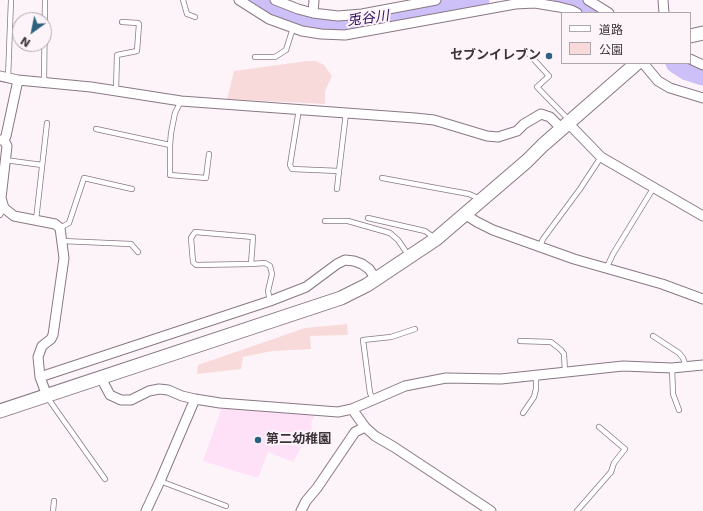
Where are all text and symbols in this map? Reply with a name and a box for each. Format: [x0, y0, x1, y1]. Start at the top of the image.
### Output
water label: 兎谷川 [346, 8, 390, 30]
north arrow [12, 12, 52, 52]
legend [561, 12, 691, 64]
text: 道路 [599, 23, 623, 37]
text: N [18, 34, 33, 50]
text: 公園 [599, 43, 623, 57]
place label: セブンイレブン [450, 48, 541, 64]
marker: セブンイレブン [544, 51, 554, 61]
place label: 第二幼稚園 [266, 432, 331, 448]
marker: 第二幼稚園 [253, 435, 263, 445]

